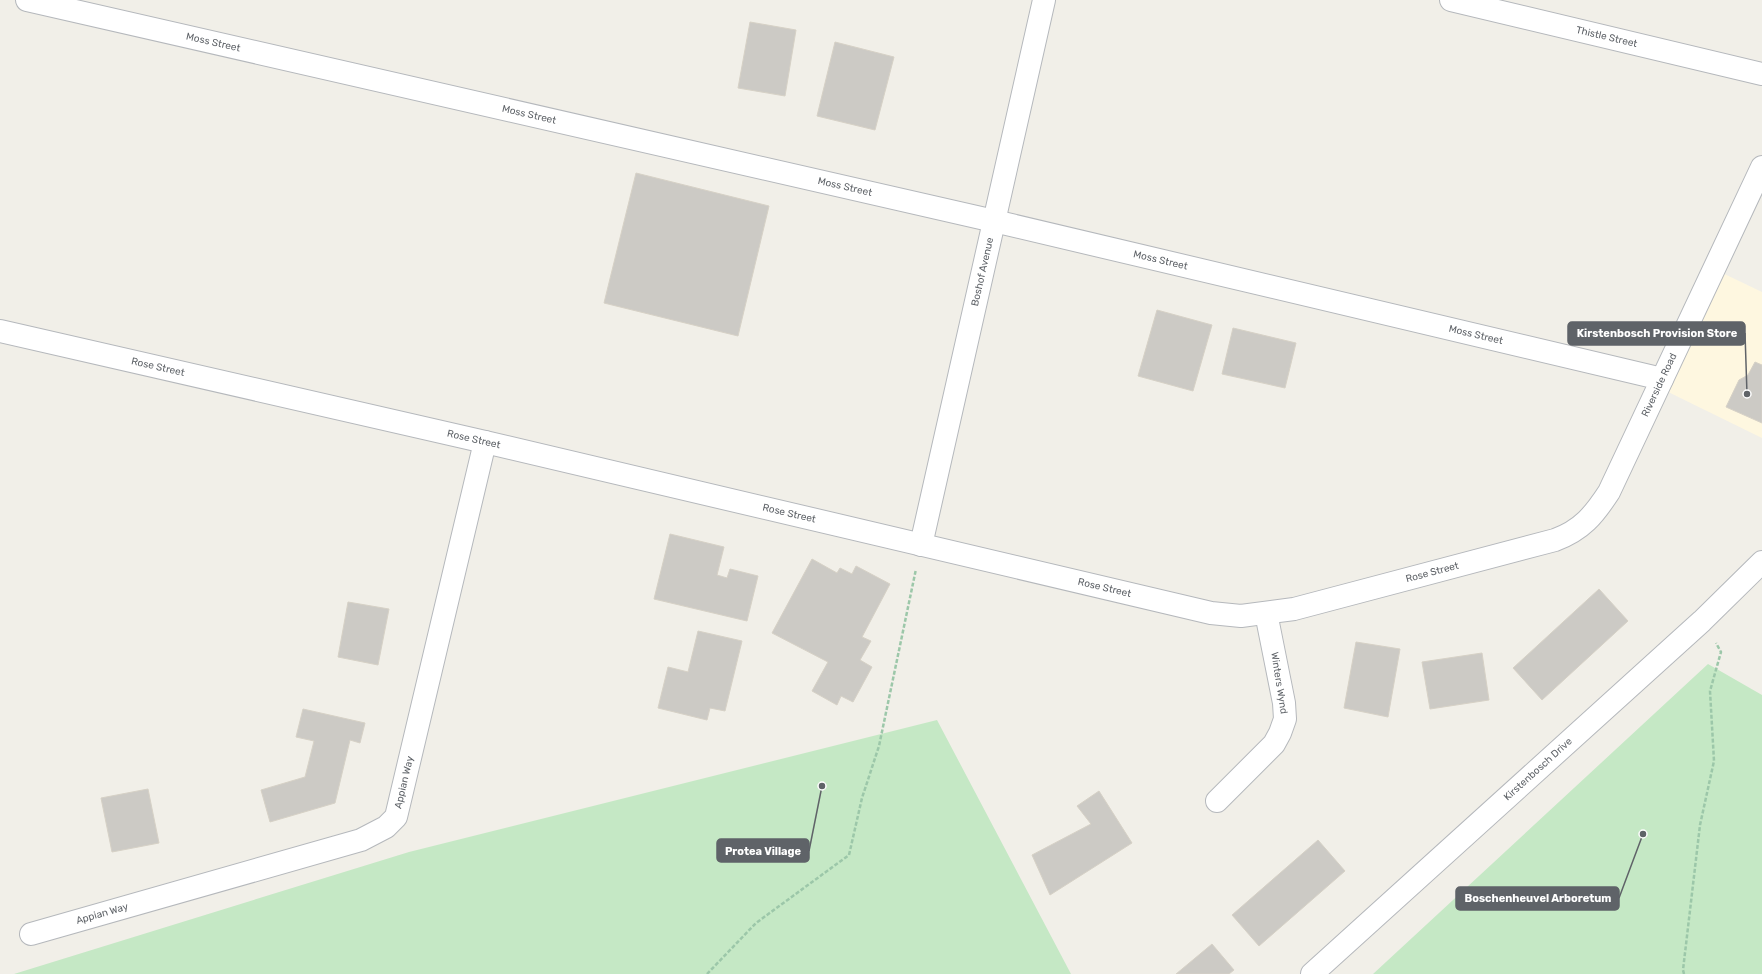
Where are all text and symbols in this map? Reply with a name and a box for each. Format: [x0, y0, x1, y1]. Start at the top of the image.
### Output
street label: Thistle Street [1575, 24, 1639, 50]
street label: Moss Street [185, 31, 242, 55]
street label: Moss Street [501, 103, 557, 127]
street label: Moss Street [817, 175, 873, 199]
street label: Boshof Avenue [969, 236, 996, 307]
street label: Moss Street [1132, 248, 1189, 273]
callout: Kirstenbosch Provision Store [1568, 322, 1745, 345]
street label: Moss Street [1447, 323, 1504, 347]
text: Kirstenbosch Provision Store [1577, 327, 1738, 340]
street label: Riverside Road [1639, 351, 1680, 419]
street label: Rose Street [130, 355, 186, 379]
street label: Rose Street [446, 428, 502, 451]
street label: Rose Street [761, 502, 817, 526]
street label: Rose Street [1404, 560, 1460, 585]
street label: Rose Street [1077, 576, 1132, 600]
street label: Winters Wynd [1268, 651, 1290, 715]
street label: Kirstenbosch Drive [1502, 735, 1575, 803]
street label: Appian Way [392, 754, 416, 810]
callout: Protea Village [717, 839, 809, 862]
text: Protea Village [725, 845, 802, 858]
callout: Boschenheuvel Arboretum [1456, 887, 1619, 910]
text: Boschenheuvel Arboretum [1465, 892, 1611, 905]
street label: Appian Way [75, 900, 130, 927]

